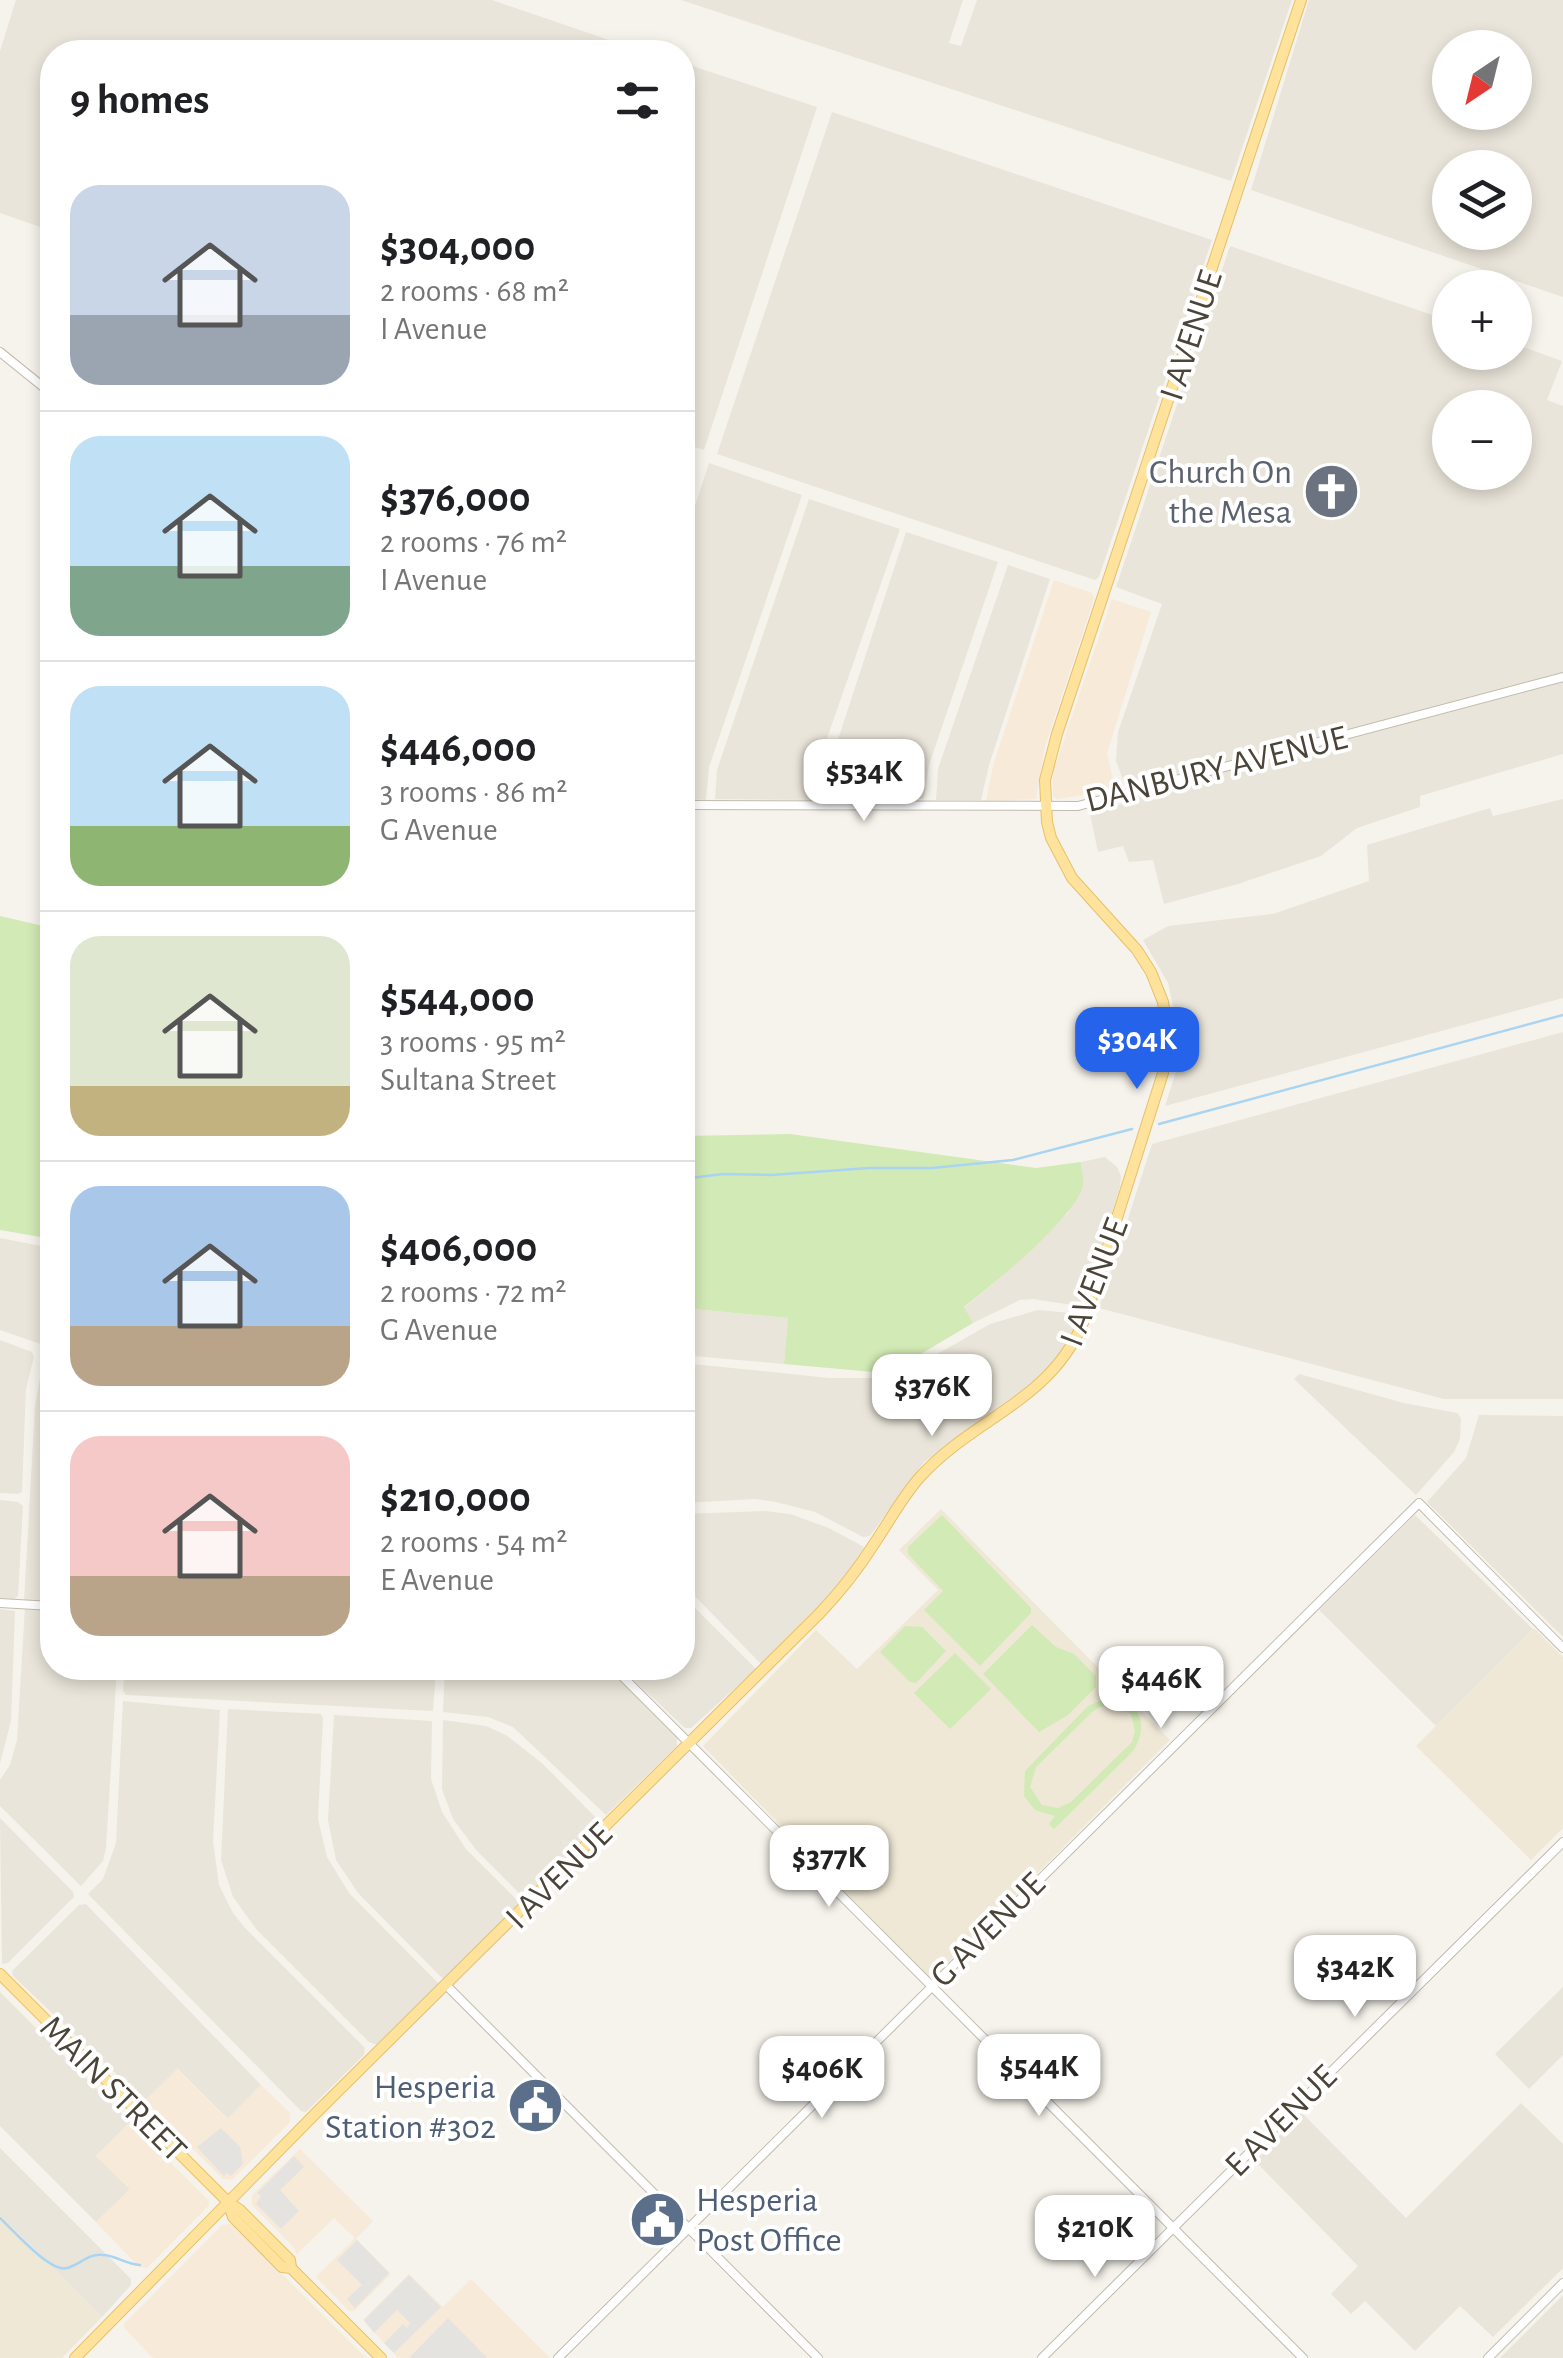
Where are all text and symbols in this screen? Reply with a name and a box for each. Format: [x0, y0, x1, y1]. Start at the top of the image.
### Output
north arrow [1432, 30, 1532, 130]
map controls [1432, 30, 1532, 490]
icon: filters [610, 73, 665, 128]
text: 9 homes [70, 79, 209, 121]
button: layers [1432, 150, 1532, 250]
icon: home [150, 225, 270, 345]
text: $304,000 [380, 226, 535, 268]
street label: I AVENUE [1154, 266, 1229, 405]
button: + [1432, 270, 1532, 370]
text: 2 rooms · 68 m² [380, 275, 569, 307]
text: I Avenue [380, 313, 487, 345]
button: − [1432, 390, 1532, 490]
place label: Church On the Mesa [1149, 455, 1292, 530]
church icon: Church On the Mesa [1301, 461, 1361, 521]
icon: home [150, 476, 270, 596]
text: $376,000 [380, 477, 531, 519]
text: 2 rooms · 76 m² [380, 526, 567, 558]
text: I Avenue [380, 564, 487, 596]
street label: DANBURY AVENUE [1082, 720, 1351, 819]
icon: home [150, 726, 270, 846]
text: $446,000 [380, 727, 537, 769]
pin: $534K [794, 739, 934, 824]
text: $534K [826, 755, 902, 787]
text: 3 rooms · 86 m² [380, 776, 567, 808]
text: G Avenue [380, 814, 498, 846]
icon: home [150, 976, 270, 1096]
text: $544,000 [380, 977, 535, 1019]
pin: $304K [1067, 1007, 1207, 1092]
text: $304K [1097, 1023, 1177, 1055]
text: 3 rooms · 95 m² [380, 1026, 566, 1058]
text: Sultana Street [380, 1064, 556, 1096]
street label: I AVENUE [1054, 1214, 1135, 1351]
icon: home [150, 1226, 270, 1346]
text: $406,000 [380, 1227, 537, 1269]
text: 2 rooms · 72 m² [380, 1276, 567, 1308]
text: G Avenue [380, 1314, 498, 1346]
pin: $376K [862, 1354, 1002, 1439]
text: $376K [894, 1370, 970, 1402]
icon: home [150, 1476, 270, 1596]
text: $210,000 [380, 1477, 531, 1519]
text: 2 rooms · 54 m² [380, 1526, 567, 1558]
text: E Avenue [380, 1564, 494, 1596]
pin: $446K [1091, 1646, 1231, 1731]
text: $446K [1121, 1662, 1201, 1694]
street label: I AVENUE [499, 1816, 619, 1936]
pin: $377K [759, 1825, 899, 1910]
text: $377K [792, 1841, 866, 1873]
street label: G AVENUE [924, 1866, 1052, 1994]
pin: $342K [1285, 1935, 1425, 2020]
text: $342K [1316, 1951, 1394, 1983]
street label: MAIN STREET [33, 2009, 193, 2169]
pin: $544K [969, 2034, 1109, 2119]
pin: $406K [752, 2036, 892, 2121]
text: $544K [999, 2050, 1079, 2082]
text: $406K [781, 2052, 863, 2084]
street label: E AVENUE [1219, 2059, 1344, 2183]
place label: Hesperia Station #302 [325, 2070, 496, 2145]
public building icon: Hesperia Station #302 [505, 2076, 565, 2136]
place label: Hesperia Post Office [696, 2183, 842, 2258]
public building icon: Hesperia Post Office [627, 2189, 687, 2249]
pin: $210K [1025, 2195, 1165, 2280]
text: $210K [1057, 2211, 1133, 2243]

